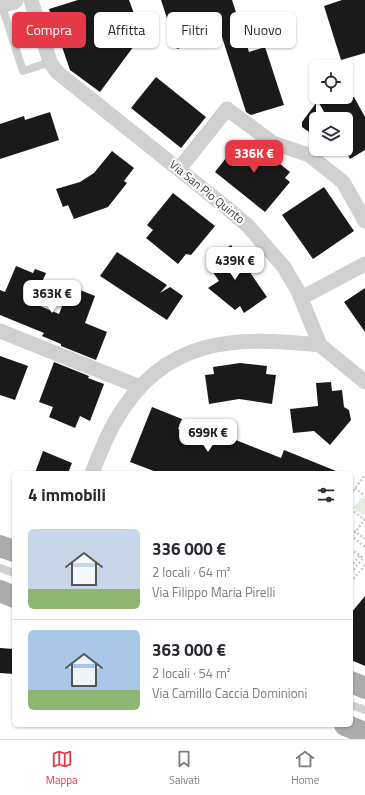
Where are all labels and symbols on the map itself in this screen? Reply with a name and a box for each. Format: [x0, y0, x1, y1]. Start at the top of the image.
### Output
pin: 336K € [221, 140, 287, 174]
street label: Via San Pio Quinto [165, 155, 249, 228]
pin: 439K € [202, 247, 268, 281]
pin: 363K € [19, 280, 85, 314]
pin: 699K € [175, 419, 241, 453]

